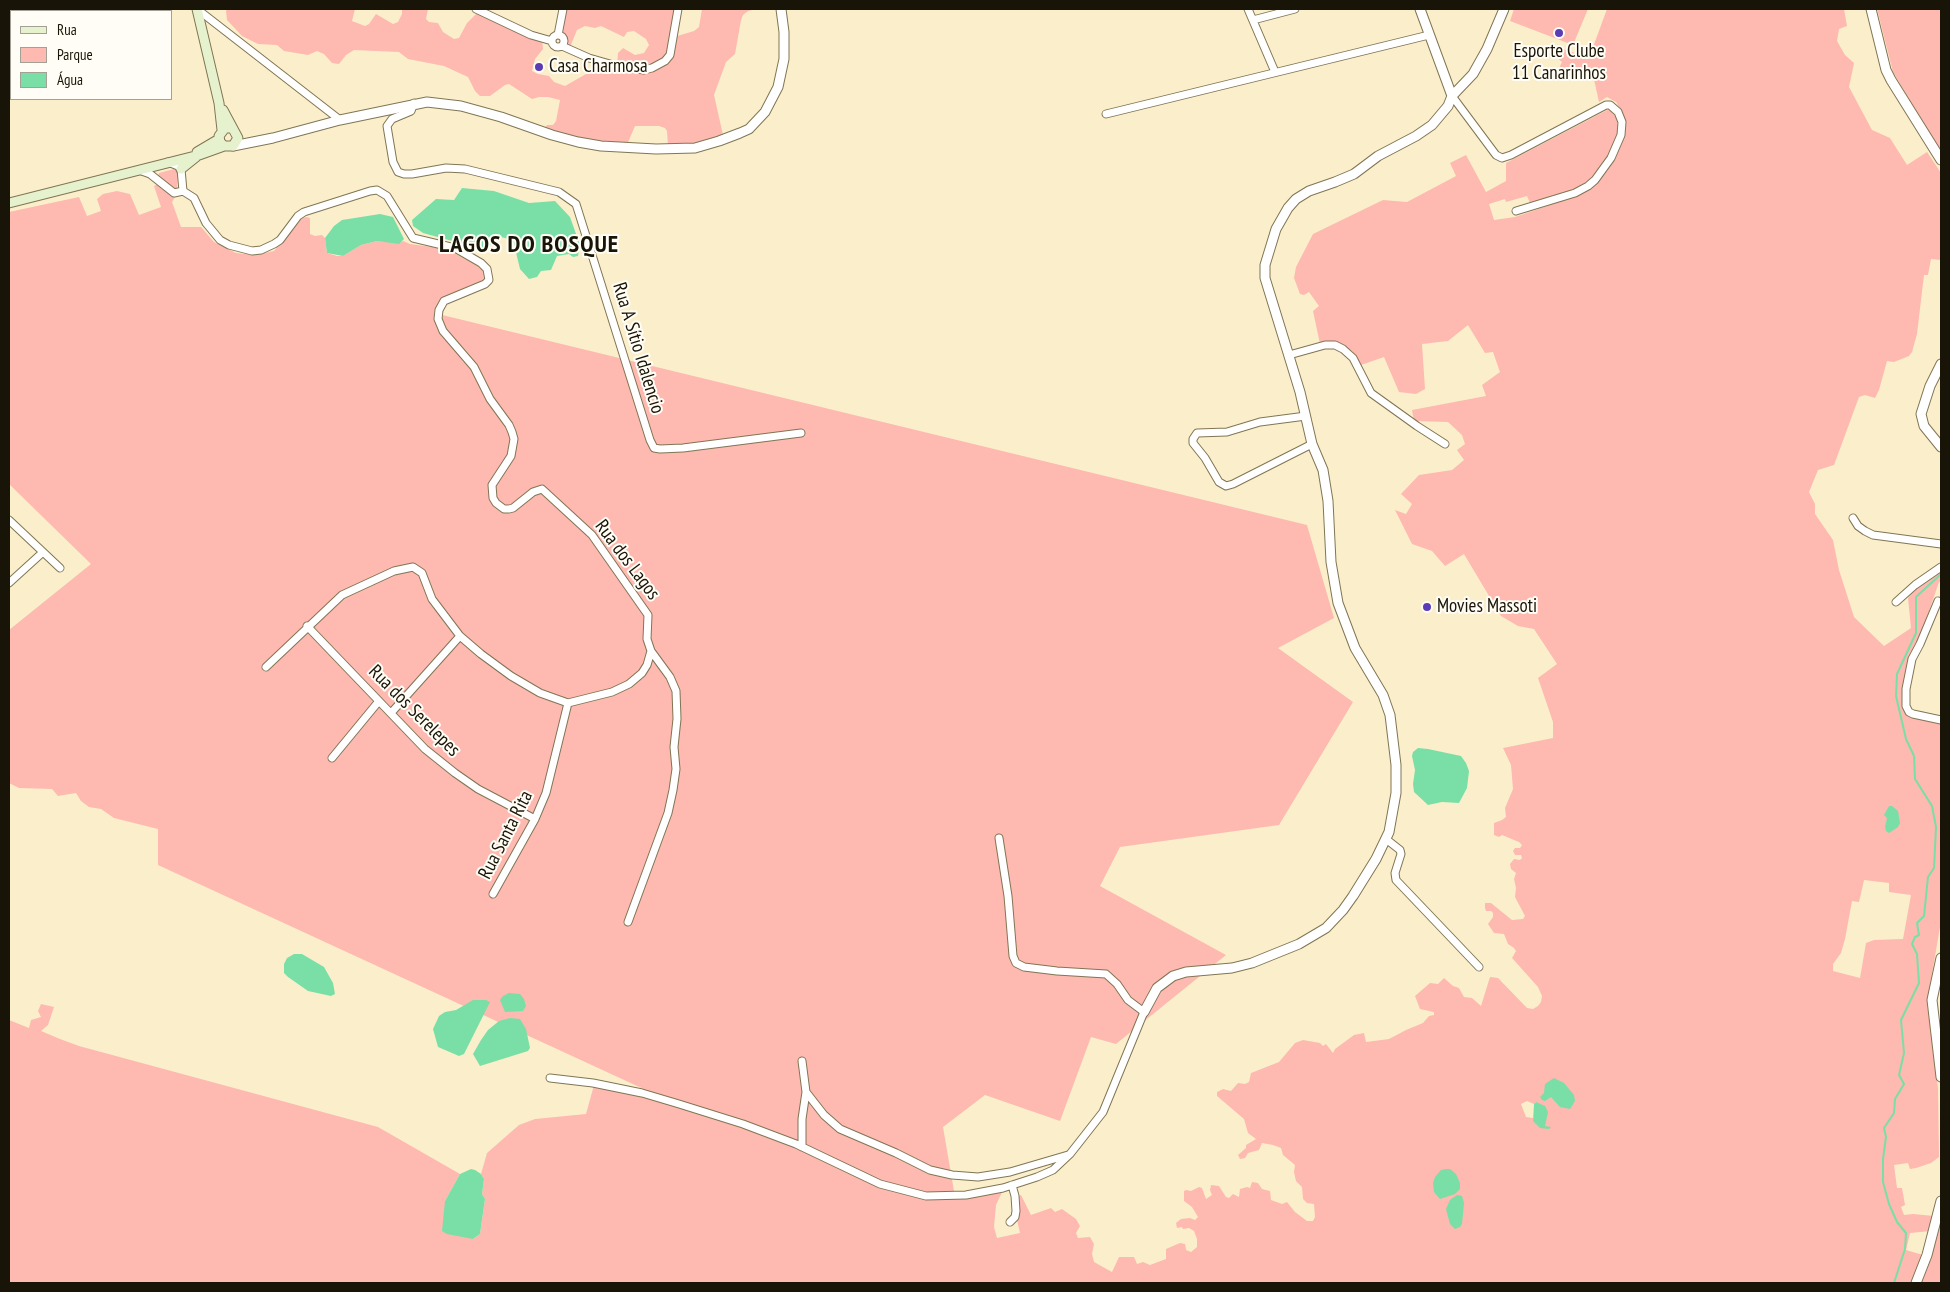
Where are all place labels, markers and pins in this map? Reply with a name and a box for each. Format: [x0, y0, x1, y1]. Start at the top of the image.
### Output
marker: Esporte Clube 11 Canarinhos [1553, 27, 1565, 39]
place label: Esporte Clube 11 Canarinhos [1512, 41, 1606, 85]
place label: Casa Charmosa [549, 56, 648, 78]
marker: Casa Charmosa [533, 61, 545, 73]
place label: Movies Massoti [1437, 596, 1537, 618]
marker: Movies Massoti [1421, 601, 1433, 613]

